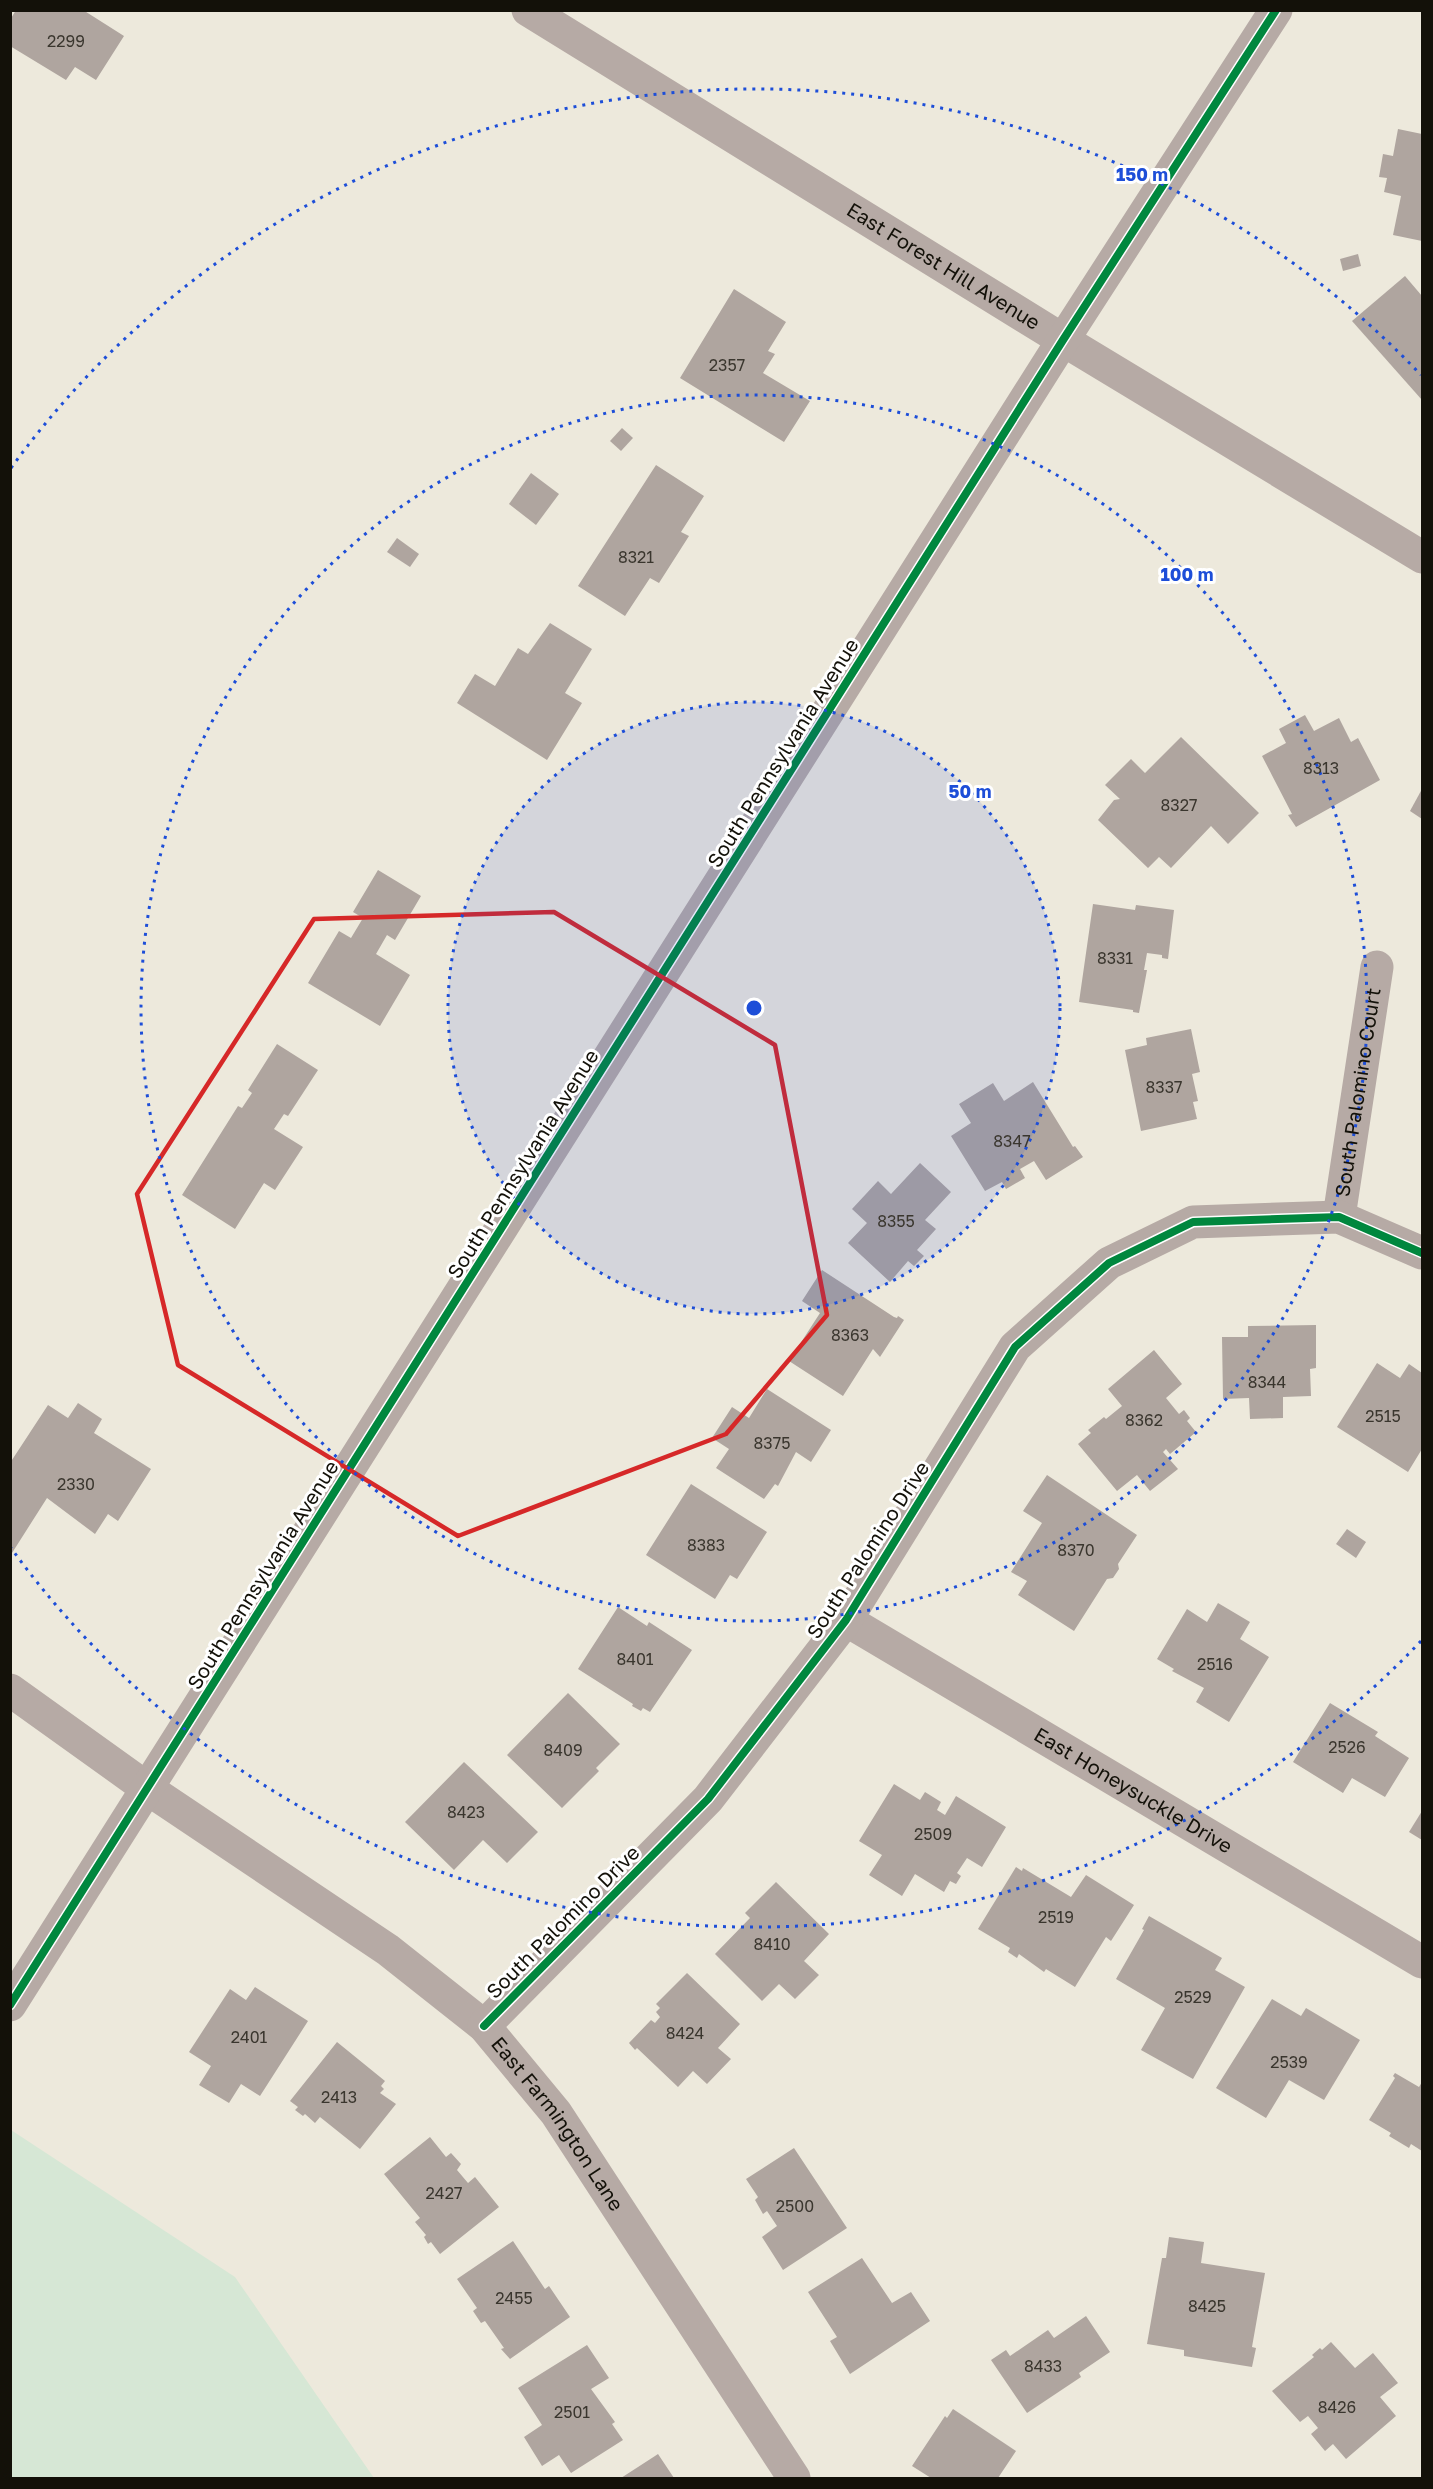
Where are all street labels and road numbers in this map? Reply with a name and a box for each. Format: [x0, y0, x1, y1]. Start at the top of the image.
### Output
street label: East Forest Hill Avenue [843, 197, 1045, 334]
street label: South Pennsylvania Avenue [702, 634, 863, 871]
street label: South Palomino Court [1329, 986, 1385, 1198]
street label: South Pennsylvania Avenue [442, 1045, 603, 1282]
street label: South Pennsylvania Avenue [182, 1456, 343, 1693]
street label: South Palomino Drive [801, 1456, 933, 1643]
street label: East Honeysuckle Drive [1030, 1722, 1237, 1858]
street label: South Palomino Drive [481, 1840, 644, 2003]
street label: East Farmington Lane [487, 2032, 629, 2215]

